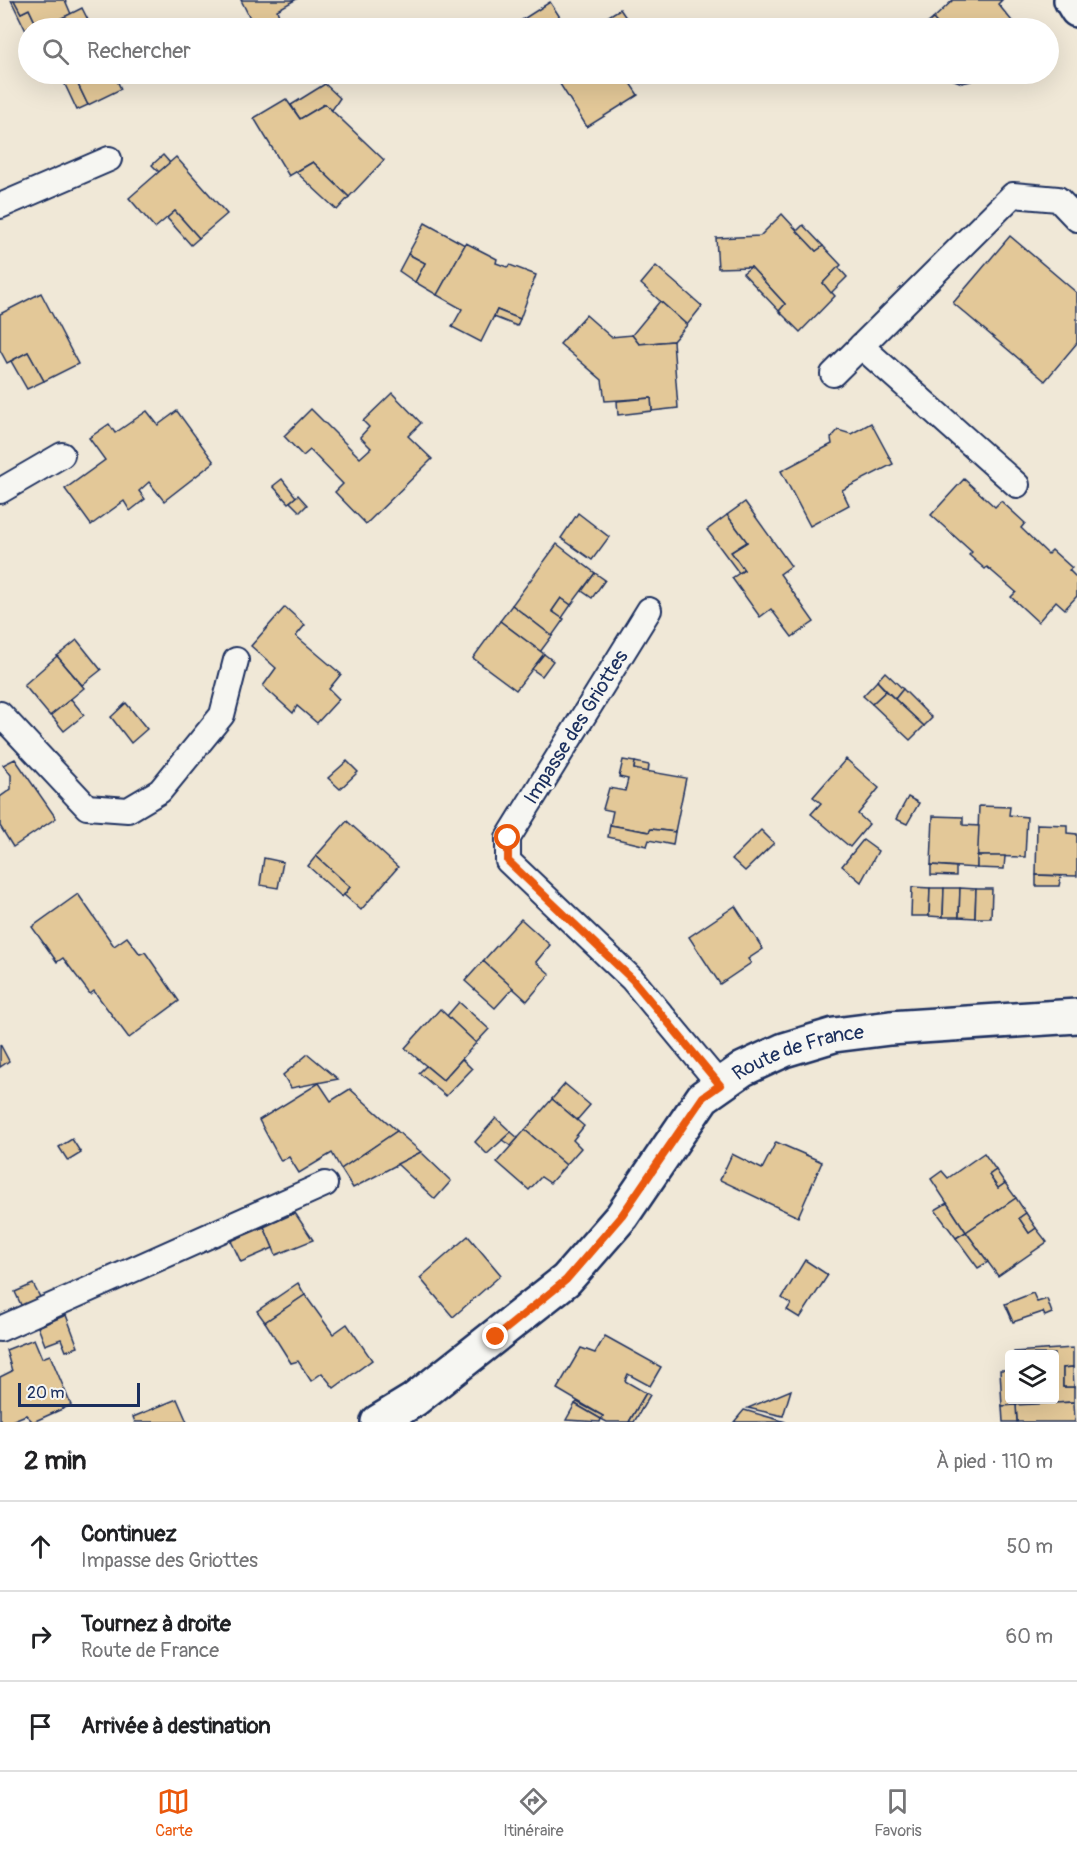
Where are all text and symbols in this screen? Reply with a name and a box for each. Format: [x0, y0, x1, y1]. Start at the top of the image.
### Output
search box [18, 18, 1059, 84]
icon: search [39, 35, 72, 68]
text: Rechercher [87, 37, 191, 65]
street label: Impasse des Griottes [519, 645, 634, 809]
route start [494, 824, 520, 850]
street label: Route de France [727, 1019, 865, 1085]
route end [482, 1323, 508, 1349]
map controls [1005, 1350, 1059, 1404]
button: layers [1005, 1350, 1059, 1404]
scale bar [18, 1380, 140, 1408]
text: 20 m [27, 1383, 65, 1403]
text: 2 min [24, 1445, 86, 1477]
text: À pied · 110 m [936, 1449, 1053, 1474]
text: Continuez [81, 1520, 177, 1548]
icon: ahead [24, 1530, 57, 1563]
text: 50 m [1006, 1534, 1053, 1559]
text: Impasse des Griottes [81, 1548, 258, 1573]
text: Tournez à droite [81, 1610, 231, 1638]
icon: right [24, 1620, 57, 1653]
text: 60 m [1006, 1624, 1053, 1649]
text: Route de France [81, 1638, 219, 1663]
icon: arrive [24, 1710, 57, 1743]
text: Arrivée à destination [81, 1712, 271, 1740]
tab: Carte [155, 1785, 193, 1841]
tab: Itinéraire [503, 1785, 564, 1841]
tab: Favoris [874, 1785, 922, 1841]

